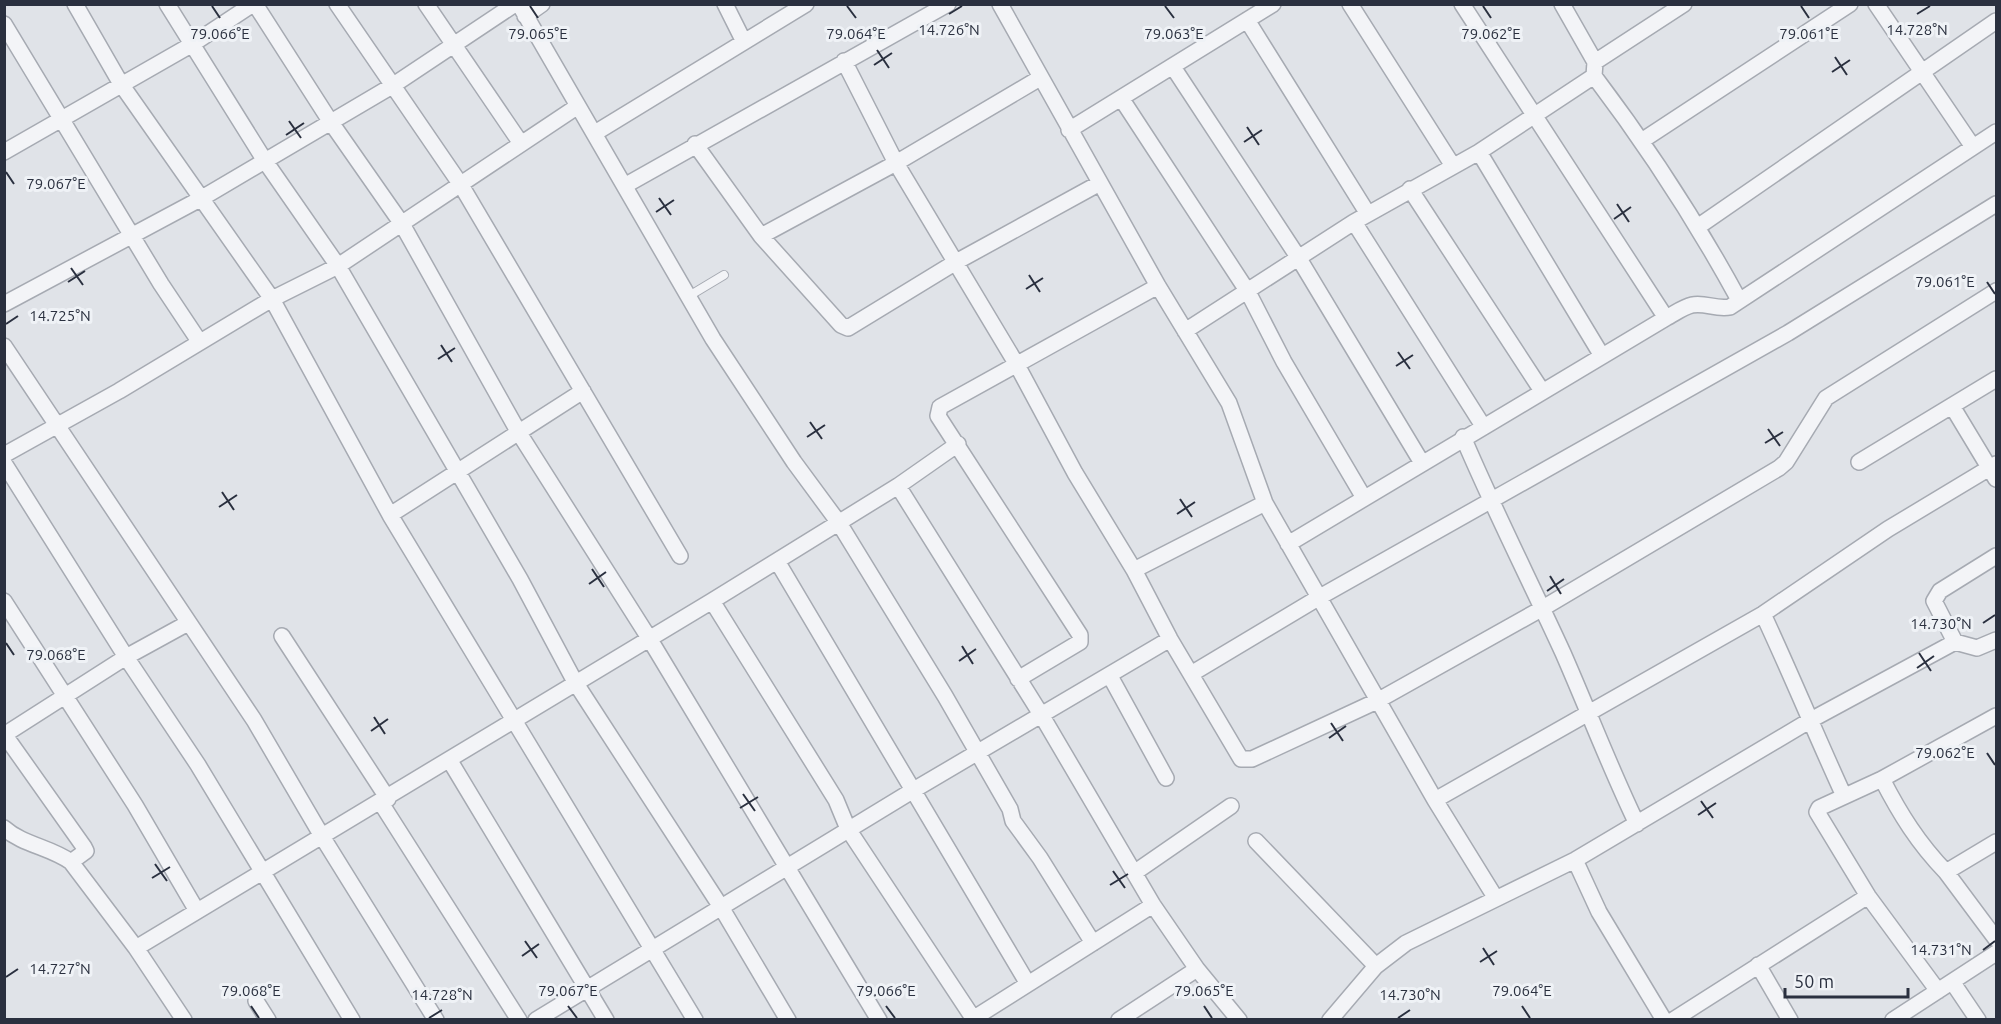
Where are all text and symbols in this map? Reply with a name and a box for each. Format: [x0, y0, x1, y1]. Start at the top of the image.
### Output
text: 14.726°N [918, 21, 980, 38]
text: 14.728°N [1886, 21, 1948, 38]
text: 79.066°E [190, 25, 250, 42]
text: 79.065°E [508, 25, 568, 42]
text: 79.064°E [826, 25, 886, 42]
text: 79.063°E [1144, 25, 1204, 42]
text: 79.062°E [1461, 25, 1521, 42]
text: 79.061°E [1779, 25, 1839, 42]
text: 79.067°E [26, 175, 86, 192]
text: 79.061°E [1915, 273, 1975, 290]
text: 14.725°N [29, 307, 91, 324]
text: 14.730°N [1910, 615, 1972, 632]
text: 79.068°E [26, 646, 86, 663]
text: 79.062°E [1915, 744, 1975, 761]
text: 14.731°N [1910, 941, 1972, 958]
text: 14.727°N [29, 960, 91, 977]
scale bar [1785, 961, 1908, 999]
text: 50 m [1794, 971, 1834, 991]
text: 79.068°E [221, 982, 281, 999]
text: 79.067°E [538, 982, 598, 999]
text: 79.066°E [856, 982, 916, 999]
text: 79.065°E [1174, 982, 1234, 999]
text: 79.064°E [1492, 982, 1552, 999]
text: 14.728°N [411, 986, 473, 1003]
text: 14.730°N [1379, 986, 1441, 1003]

